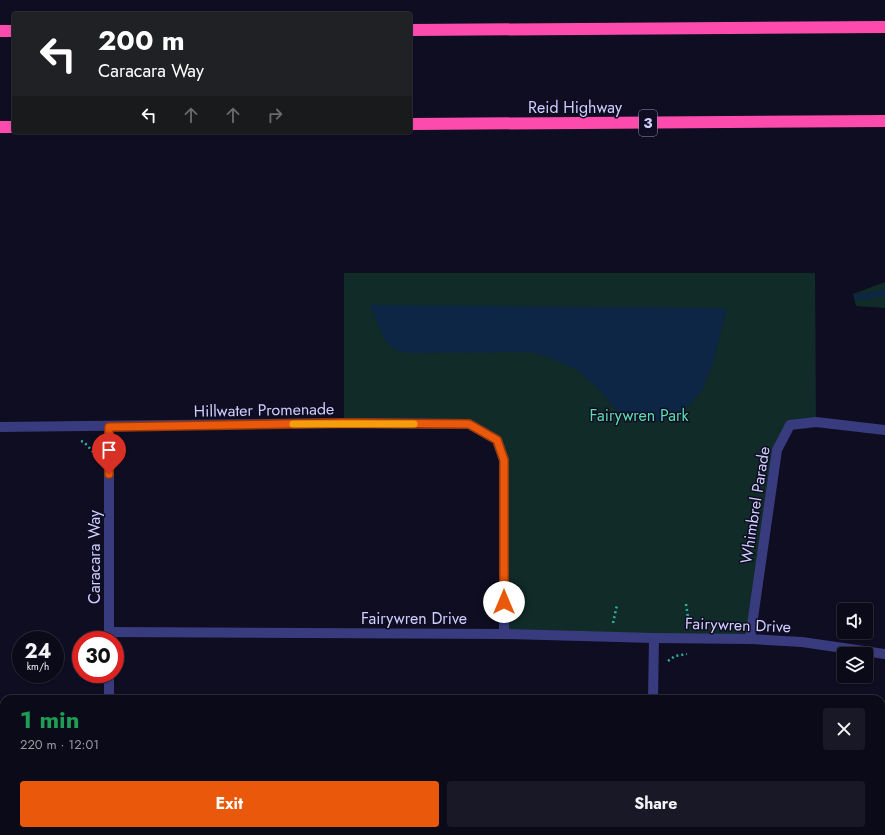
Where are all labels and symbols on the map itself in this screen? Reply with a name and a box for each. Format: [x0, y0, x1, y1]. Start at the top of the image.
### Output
street label: Reid Highway [528, 96, 623, 119]
road number: 3 [639, 110, 657, 136]
street label: Hillwater Promenade [194, 397, 334, 423]
park label: Fairywren Park [590, 404, 689, 427]
pin [92, 433, 126, 474]
street label: Whimbrel Parade [734, 445, 776, 565]
street label: Caracara Way [83, 509, 106, 604]
position arrow [483, 581, 525, 623]
street label: Fairywren Drive [361, 607, 467, 630]
street label: Fairywren Drive [685, 612, 791, 638]
speed limit sign: 30 [72, 631, 124, 683]

